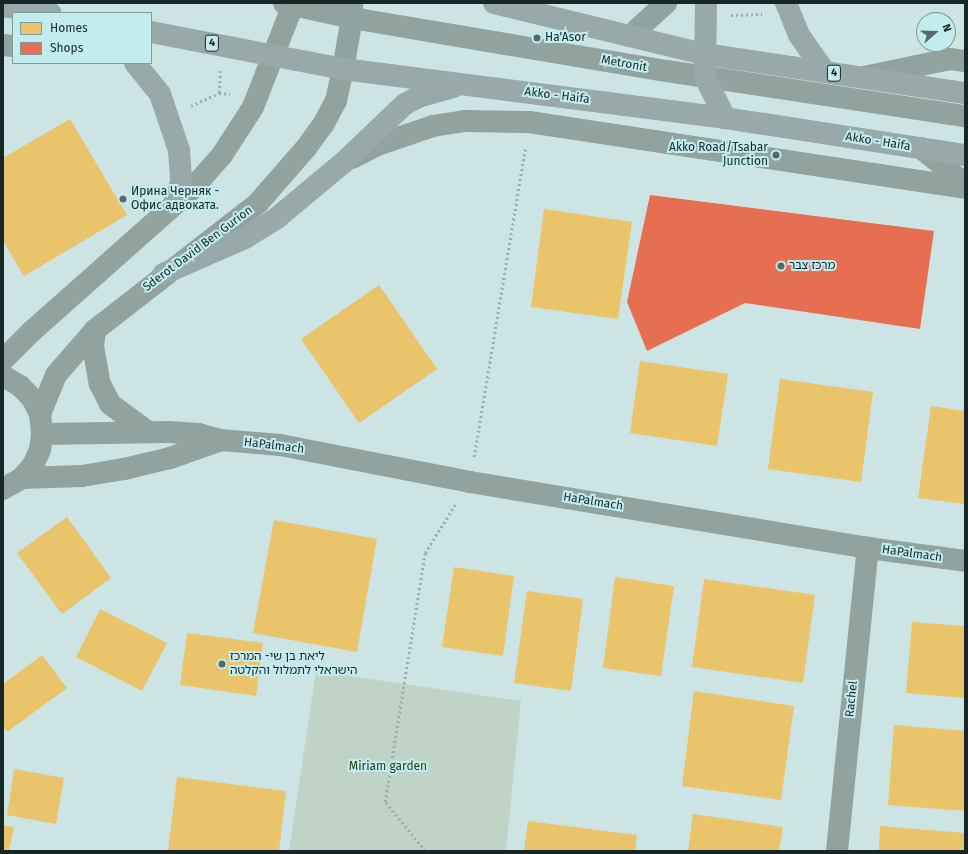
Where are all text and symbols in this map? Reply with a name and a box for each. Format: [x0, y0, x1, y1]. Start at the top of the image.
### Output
legend [12, 12, 152, 64]
north arrow [916, 12, 956, 52]
text: Homes [50, 21, 88, 35]
text: N [939, 22, 954, 34]
place label: Ha'Asor [545, 31, 586, 45]
marker: Ha'Asor [532, 33, 542, 43]
road number: 4 [204, 34, 220, 52]
text: Shops [50, 41, 83, 55]
street label: Metronit [600, 53, 648, 75]
road number: 4 [826, 64, 842, 82]
street label: Akko - Haifa [524, 85, 590, 107]
street label: Akko - Haifa [844, 130, 912, 154]
place label: Akko Road/Tsabar Junction [669, 141, 768, 169]
marker: Akko Road/Tsabar Junction [771, 150, 781, 160]
place label: Ирина Черняк - Офис адвоката. [131, 185, 219, 213]
marker: Ирина Черняк - Офис адвоката. [118, 194, 128, 204]
street label: Sderot David Ben Gurion [140, 203, 256, 295]
place label: מרכז צבר [789, 259, 836, 273]
marker: מרכז צבר [776, 261, 786, 271]
street label: HaPalmach [243, 435, 305, 457]
street label: HaPalmach [562, 490, 624, 514]
street label: HaPalmach [881, 543, 943, 565]
place label: ליאת בן שי- המרכז הישראלי לתמלול והקלטה [230, 650, 358, 678]
marker: ליאת בן שי- המרכז הישראלי לתמלול והקלטה [217, 659, 227, 669]
street label: Rachel [843, 680, 861, 718]
park label: Miriam garden [349, 760, 427, 774]

